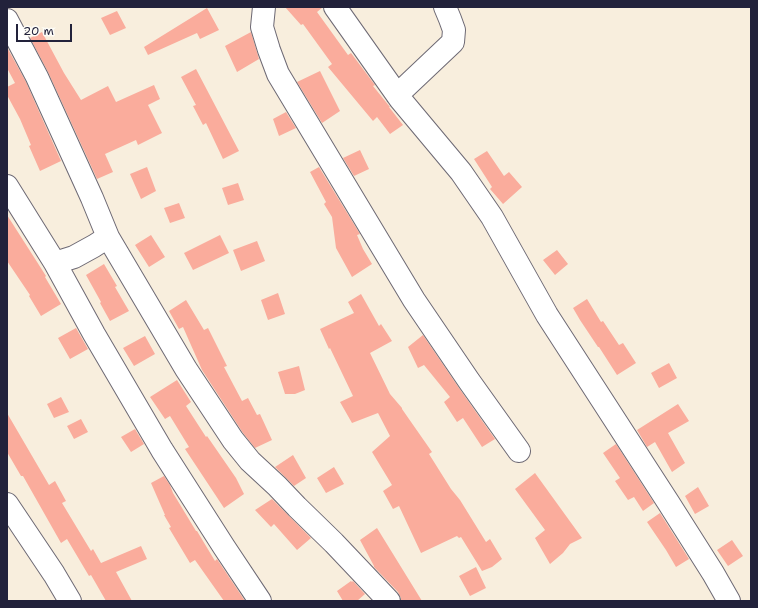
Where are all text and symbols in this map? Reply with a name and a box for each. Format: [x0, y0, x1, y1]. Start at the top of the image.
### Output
scale bar [18, 16, 74, 42]
text: 20 m [23, 23, 54, 39]

